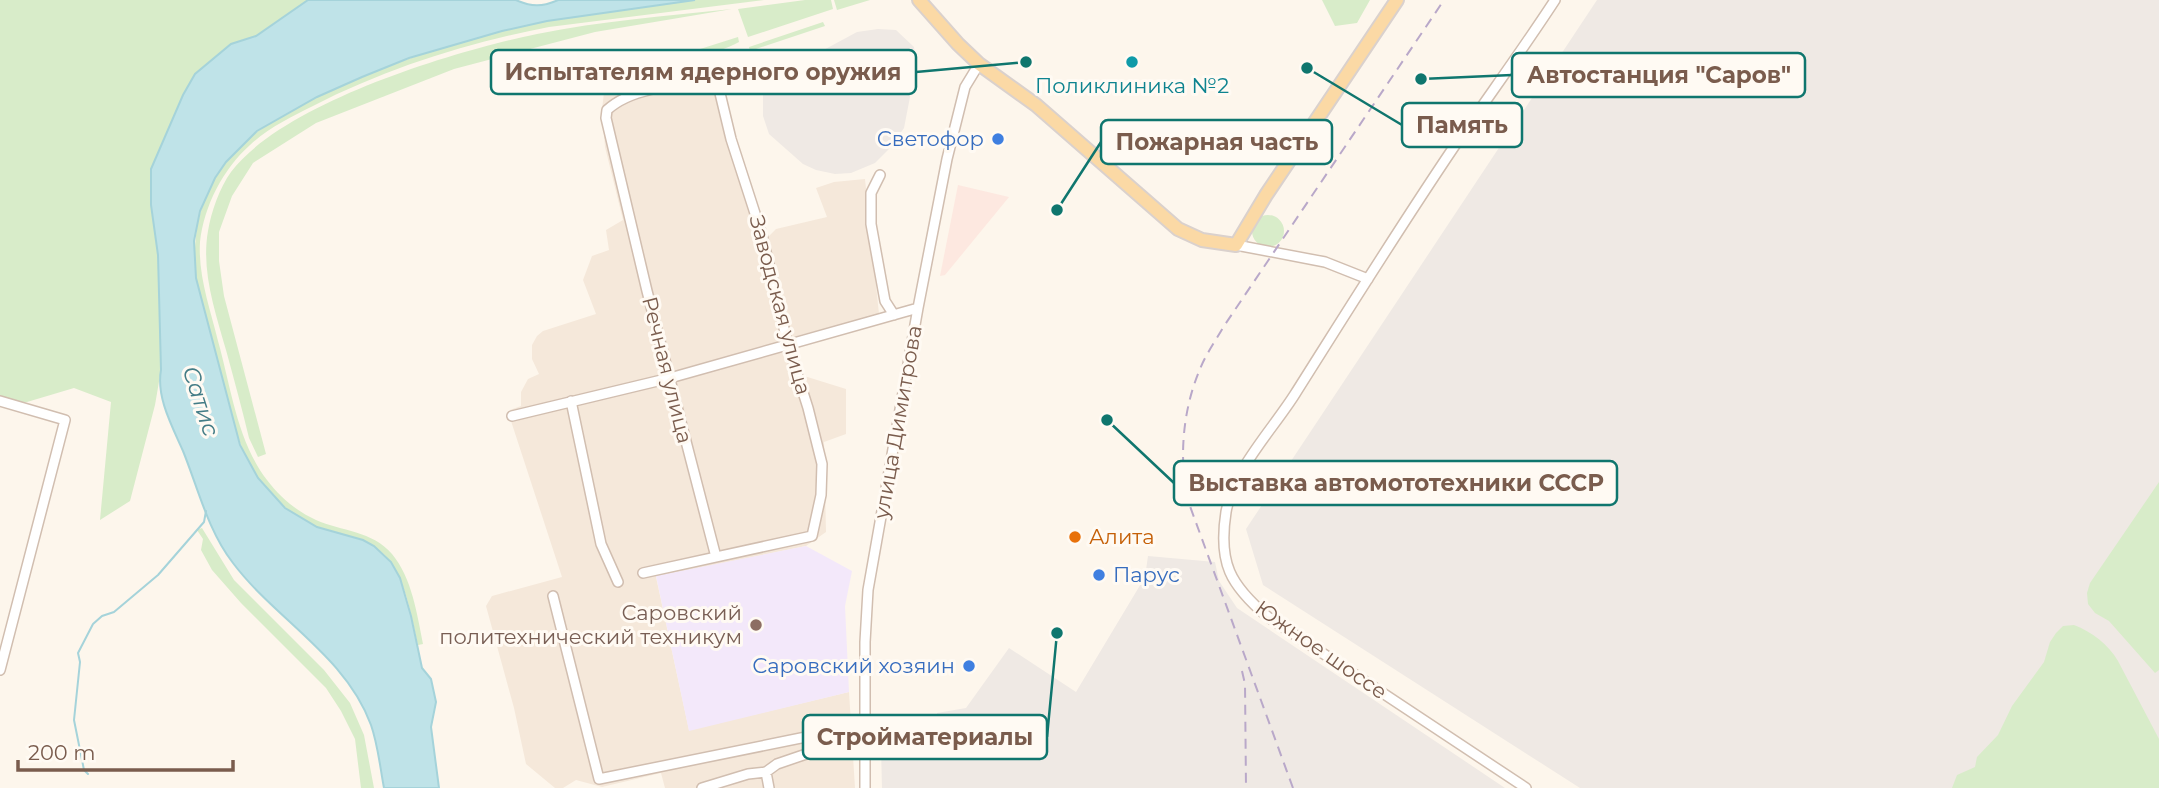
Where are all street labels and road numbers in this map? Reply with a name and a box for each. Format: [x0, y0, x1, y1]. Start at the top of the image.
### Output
street label: Заводская улица [744, 212, 816, 397]
street label: Речная улица [637, 294, 698, 446]
street label: улица Димитрова [868, 323, 927, 522]
street label: Южное шоссе [1251, 595, 1392, 704]

